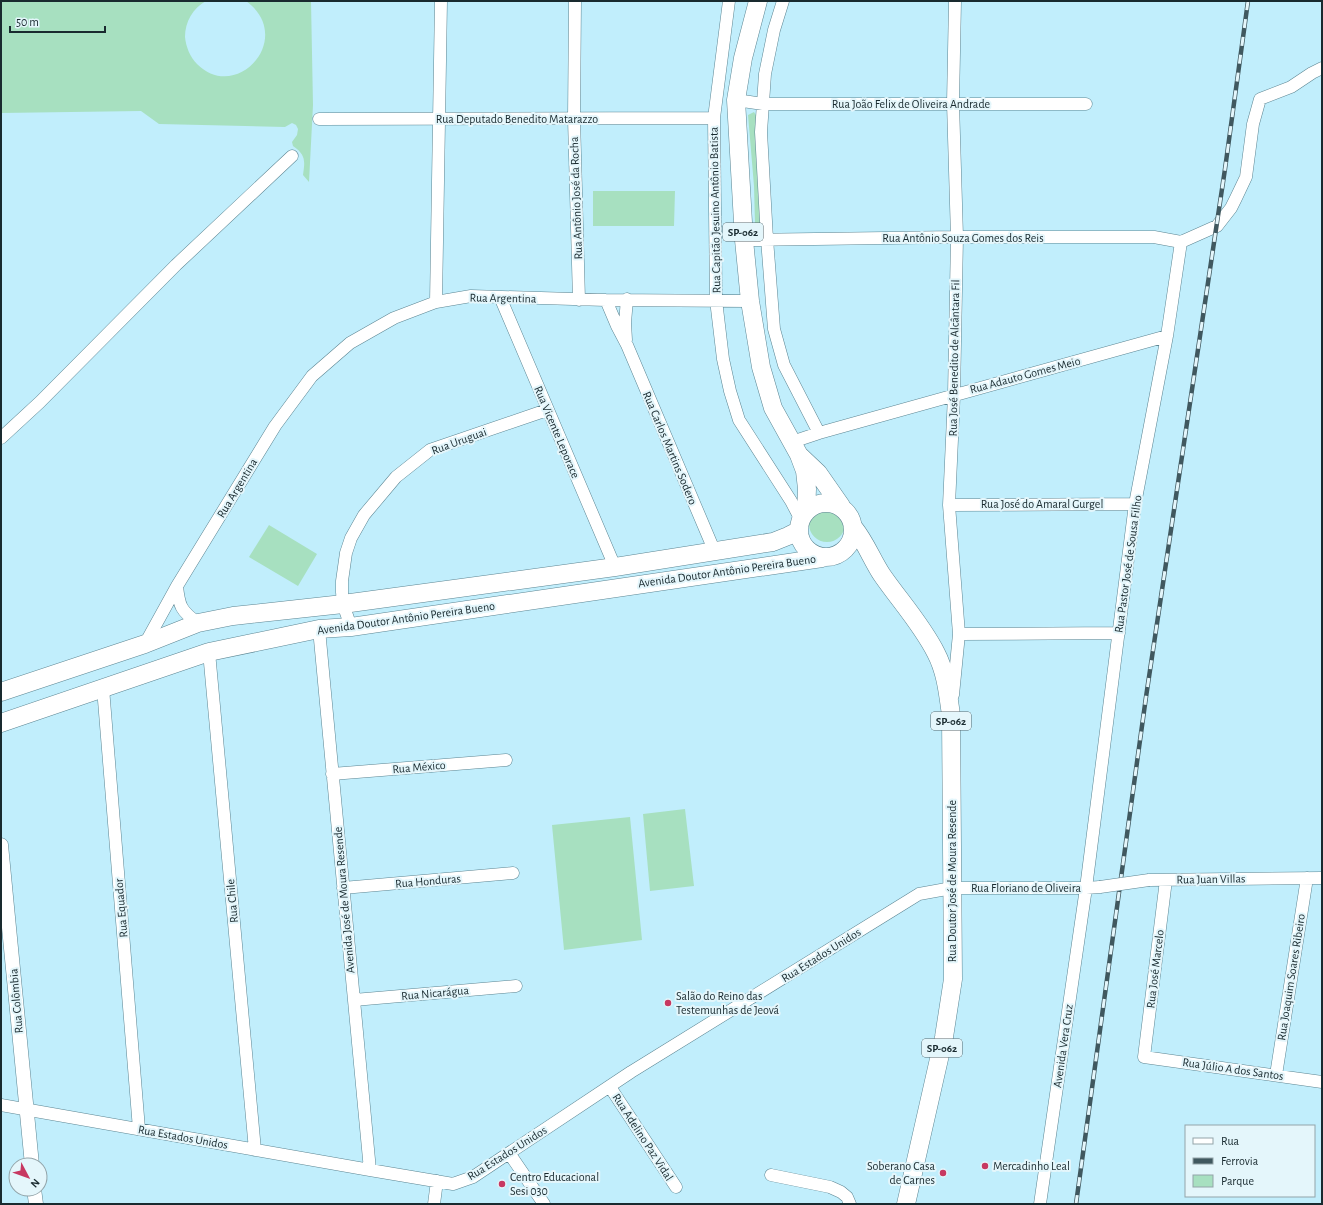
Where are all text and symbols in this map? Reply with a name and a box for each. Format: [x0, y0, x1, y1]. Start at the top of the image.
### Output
scale bar [10, 8, 105, 34]
text: 50 m [16, 16, 39, 28]
street label: Rua João Felix de Oliveira Andrade [832, 98, 990, 110]
street label: Rua Deputado Benedito Matarazzo [436, 113, 598, 125]
street label: Rua Capitão Jesuino Antônio Batista [708, 126, 722, 293]
street label: Rua Antônio José da Rocha [568, 136, 584, 260]
road number: SP-062 [723, 223, 763, 241]
street label: Rua Antônio Souza Gomes dos Reis [882, 232, 1044, 244]
street label: Rua José Benedito de Alcântara Fil [947, 279, 961, 437]
street label: Rua Argentina [470, 291, 537, 305]
street label: Rua Adauto Gomes Meio [968, 354, 1082, 396]
street label: Rua Vicente Leporace [532, 384, 582, 480]
street label: Rua Carlos Martins Sodero [641, 390, 699, 506]
street label: Rua Uruguai [430, 425, 488, 457]
street label: Rua Argentina [215, 456, 260, 520]
street label: Rua Pastor José de Sousa Filho [1112, 494, 1144, 634]
street label: Rua José do Amaral Gurgel [981, 498, 1103, 510]
street label: Avenida Doutor Antônio Pereira Bueno [637, 553, 817, 589]
street label: Avenida Doutor Antônio Pereira Bueno [316, 600, 496, 636]
road number: SP-062 [931, 712, 971, 730]
street label: Rua México [392, 759, 446, 775]
street label: Rua Doutor José de Moura Resende [946, 800, 958, 962]
street label: Avenida José de Moura Resende [332, 826, 356, 974]
street label: Rua Honduras [395, 872, 461, 890]
street label: Rua Juan Villas [1176, 872, 1246, 886]
street label: Rua Equador [112, 878, 130, 938]
street label: Rua Chile [224, 879, 240, 923]
street label: Rua Floriano de Oliveira [971, 882, 1082, 894]
street label: Rua Joaquim Soares Ribeiro [1275, 913, 1307, 1041]
street label: Rua Estados Unidos [779, 926, 863, 984]
street label: Rua José Marcelo [1144, 929, 1166, 1009]
street label: Rua Colômbia [7, 968, 25, 1034]
street label: Rua Nicarágua [401, 984, 470, 1002]
place label: Salão do Reino das Testemunhas de Jeová [676, 990, 780, 1016]
marker: Salão do Reino das Testemunhas de Jeová [663, 998, 673, 1008]
street label: Avenida Vera Cruz [1051, 1004, 1075, 1088]
road number: SP-062 [922, 1039, 962, 1057]
street label: Rua Júlio A dos Santos [1182, 1056, 1284, 1082]
street label: Rua Adelino Paz Vidal [610, 1091, 676, 1183]
street label: Rua Estados Unidos [137, 1123, 229, 1151]
street label: Rua Estados Unidos [465, 1124, 549, 1182]
legend [1185, 1125, 1315, 1197]
text: Rua [1221, 1135, 1240, 1147]
text: Ferrovia [1221, 1155, 1259, 1167]
north arrow [8, 1157, 48, 1197]
place label: Soberano Casa de Carnes [867, 1160, 935, 1186]
place label: Mercadinho Leal [993, 1160, 1070, 1172]
marker: Mercadinho Leal [980, 1161, 990, 1171]
marker: Soberano Casa de Carnes [938, 1168, 948, 1178]
place label: Centro Educacional Sesi 030 [510, 1171, 599, 1197]
text: Parque [1221, 1175, 1254, 1187]
text: N [29, 1177, 42, 1190]
marker: Centro Educacional Sesi 030 [497, 1179, 507, 1189]

